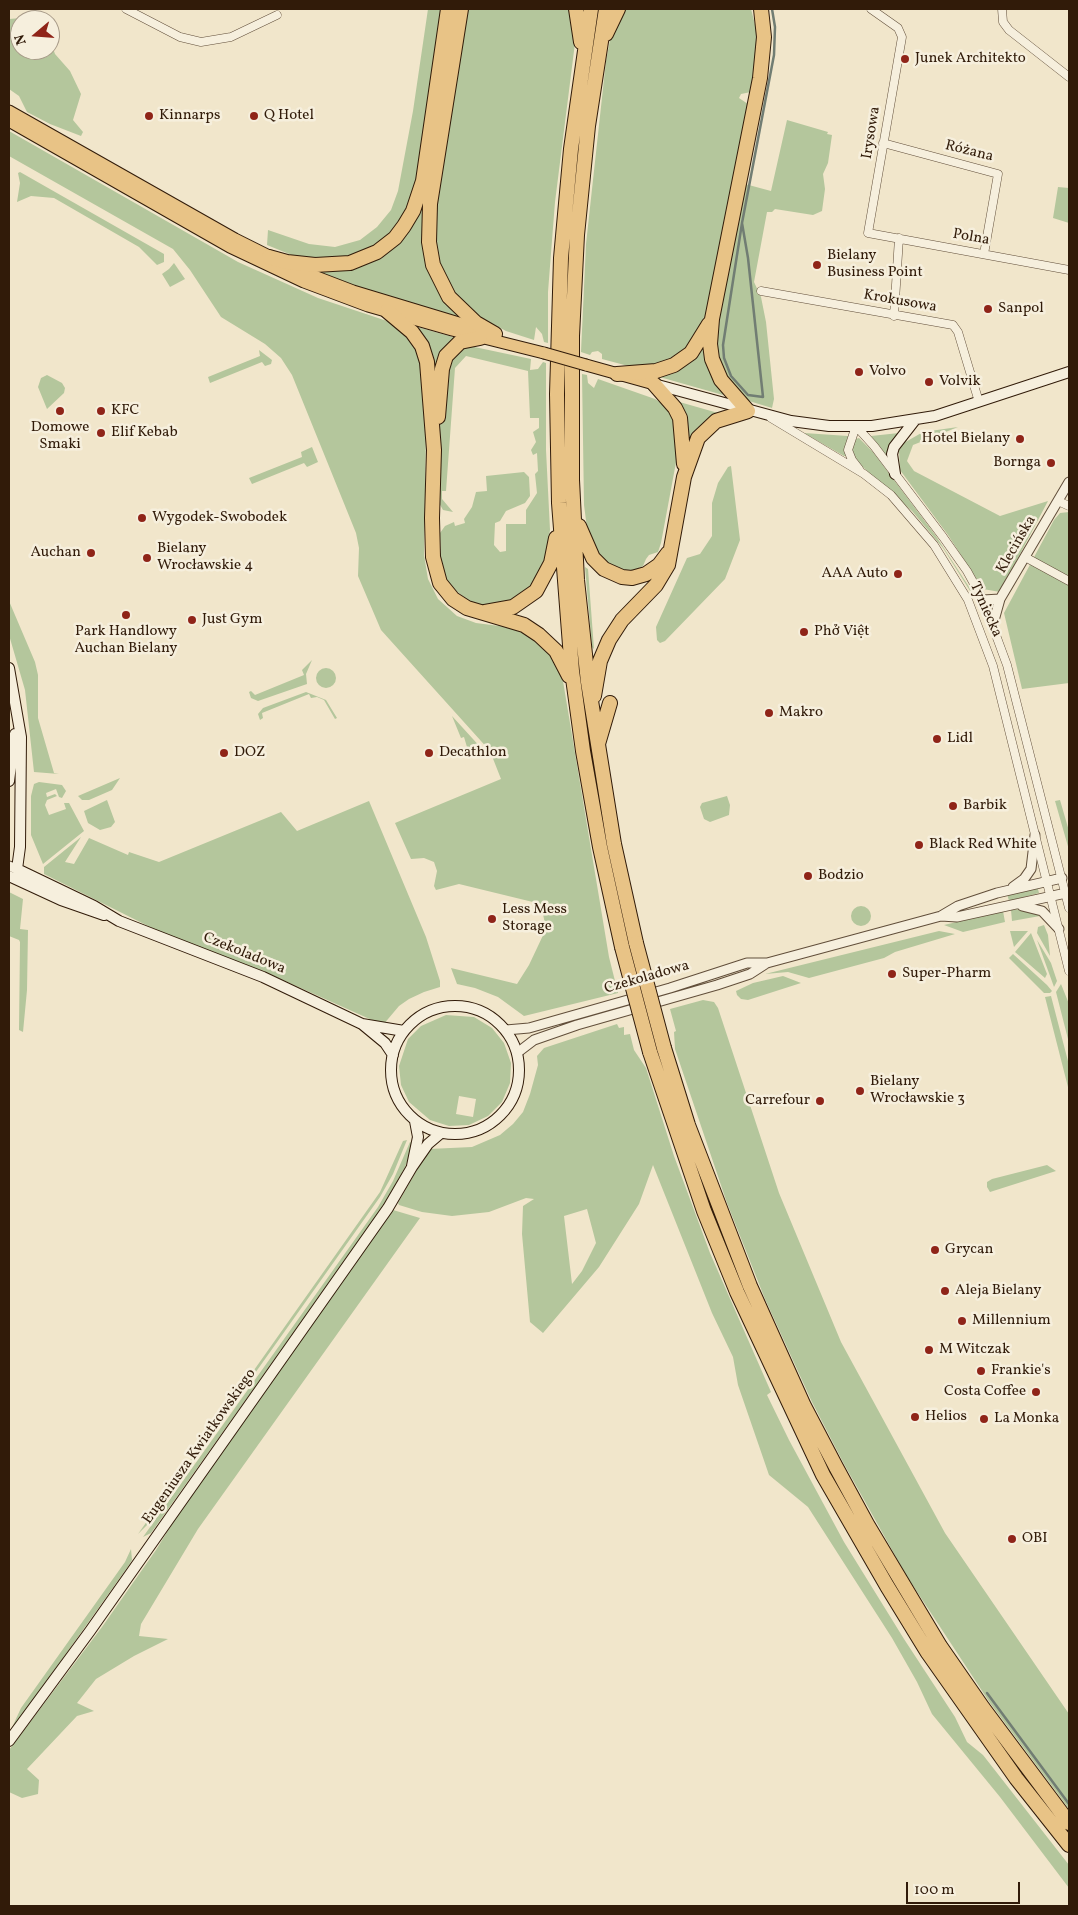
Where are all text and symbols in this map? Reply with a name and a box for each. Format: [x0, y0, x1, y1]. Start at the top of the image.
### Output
north arrow [10, 10, 60, 60]
text: N [11, 32, 32, 47]
place label: Junek Architekto [915, 50, 1026, 68]
marker: Junek Architekto [899, 53, 911, 65]
street label: Irysowa [859, 105, 885, 161]
place label: Kinnarps [159, 107, 220, 125]
place label: Q Hotel [264, 107, 314, 125]
marker: Kinnarps [143, 110, 155, 122]
marker: Q Hotel [248, 110, 260, 122]
street label: Różana [943, 137, 995, 167]
street label: Polna [951, 226, 991, 250]
place label: Bielany Business Point [827, 247, 923, 282]
marker: Bielany Business Point [811, 259, 823, 271]
street label: Krokusowa [862, 287, 938, 317]
place label: Sanpol [998, 300, 1044, 318]
marker: Sanpol [982, 303, 994, 315]
place label: Volvo [869, 363, 906, 381]
marker: Volvo [853, 366, 865, 378]
place label: Volvik [939, 373, 981, 391]
marker: Volvik [923, 376, 935, 388]
place label: KFC [111, 402, 139, 420]
marker: Domowe Smaki [54, 405, 66, 417]
marker: KFC [95, 405, 107, 417]
place label: Domowe Smaki [31, 419, 89, 454]
place label: Elif Kebab [111, 424, 178, 442]
marker: Elif Kebab [95, 427, 107, 439]
place label: Hotel Bielany [922, 430, 1010, 448]
marker: Hotel Bielany [1014, 433, 1026, 445]
place label: Bornga [993, 454, 1041, 472]
marker: Bornga [1045, 457, 1057, 469]
place label: Wygodek-Swobodek [152, 509, 287, 527]
marker: Wygodek-Swobodek [136, 512, 148, 524]
street label: Klecińska [993, 513, 1041, 577]
place label: Bielany Wrocławskie 4 [157, 540, 253, 575]
place label: Auchan [31, 544, 81, 562]
marker: Auchan [85, 547, 97, 559]
marker: Bielany Wrocławskie 4 [141, 552, 153, 564]
place label: AAA Auto [822, 565, 888, 583]
marker: AAA Auto [892, 568, 904, 580]
street label: Tyniecka [965, 580, 1005, 640]
marker: Park Handlowy Auchan Bielany [120, 609, 132, 621]
place label: Just Gym [202, 611, 262, 629]
marker: Just Gym [186, 614, 198, 626]
place label: Park Handlowy Auchan Bielany [75, 623, 177, 658]
place label: Phở Việt [814, 623, 870, 641]
marker: Phở Việt [798, 626, 810, 638]
place label: Makro [779, 704, 823, 722]
marker: Makro [763, 707, 775, 719]
place label: Lidl [947, 730, 973, 748]
marker: Lidl [931, 733, 943, 745]
place label: DOZ [234, 744, 265, 762]
place label: Decathlon [439, 744, 507, 762]
marker: DOZ [218, 747, 230, 759]
marker: Decathlon [423, 747, 435, 759]
place label: Barbik [963, 797, 1007, 815]
marker: Barbik [947, 800, 959, 812]
place label: Black Red White [929, 836, 1037, 854]
marker: Black Red White [913, 839, 925, 851]
place label: Bodzio [818, 867, 864, 885]
marker: Bodzio [802, 870, 814, 882]
place label: Less Mess Storage [502, 901, 567, 936]
marker: Less Mess Storage [486, 913, 498, 925]
street label: Czekoladowa [200, 929, 288, 979]
street label: Czekoladowa [602, 957, 692, 999]
place label: Super-Pharm [902, 965, 991, 983]
marker: Super-Pharm [886, 968, 898, 980]
place label: Bielany Wrocławskie 3 [870, 1073, 965, 1108]
marker: Bielany Wrocławskie 3 [854, 1085, 866, 1097]
place label: Carrefour [745, 1092, 810, 1110]
marker: Carrefour [814, 1095, 826, 1107]
place label: Grycan [945, 1241, 993, 1259]
marker: Grycan [929, 1244, 941, 1256]
place label: Aleja Bielany [955, 1282, 1041, 1300]
marker: Aleja Bielany [939, 1285, 951, 1297]
place label: Millennium [972, 1312, 1051, 1330]
marker: Millennium [956, 1315, 968, 1327]
place label: M Witczak [939, 1341, 1010, 1359]
marker: M Witczak [923, 1344, 935, 1356]
place label: Frankie's [991, 1362, 1051, 1380]
marker: Frankie's [975, 1365, 987, 1377]
street label: Eugeniusza Kwiatkowskiego [139, 1366, 261, 1528]
place label: Costa Coffee [944, 1383, 1026, 1401]
marker: Costa Coffee [1030, 1386, 1042, 1398]
place label: Helios [925, 1408, 967, 1426]
place label: La Monka [994, 1410, 1059, 1428]
marker: Helios [909, 1411, 921, 1423]
marker: La Monka [978, 1413, 990, 1425]
place label: OBI [1022, 1530, 1048, 1548]
marker: OBI [1006, 1533, 1018, 1545]
scale bar [908, 1872, 1022, 1904]
text: 100 m [914, 1880, 954, 1901]

